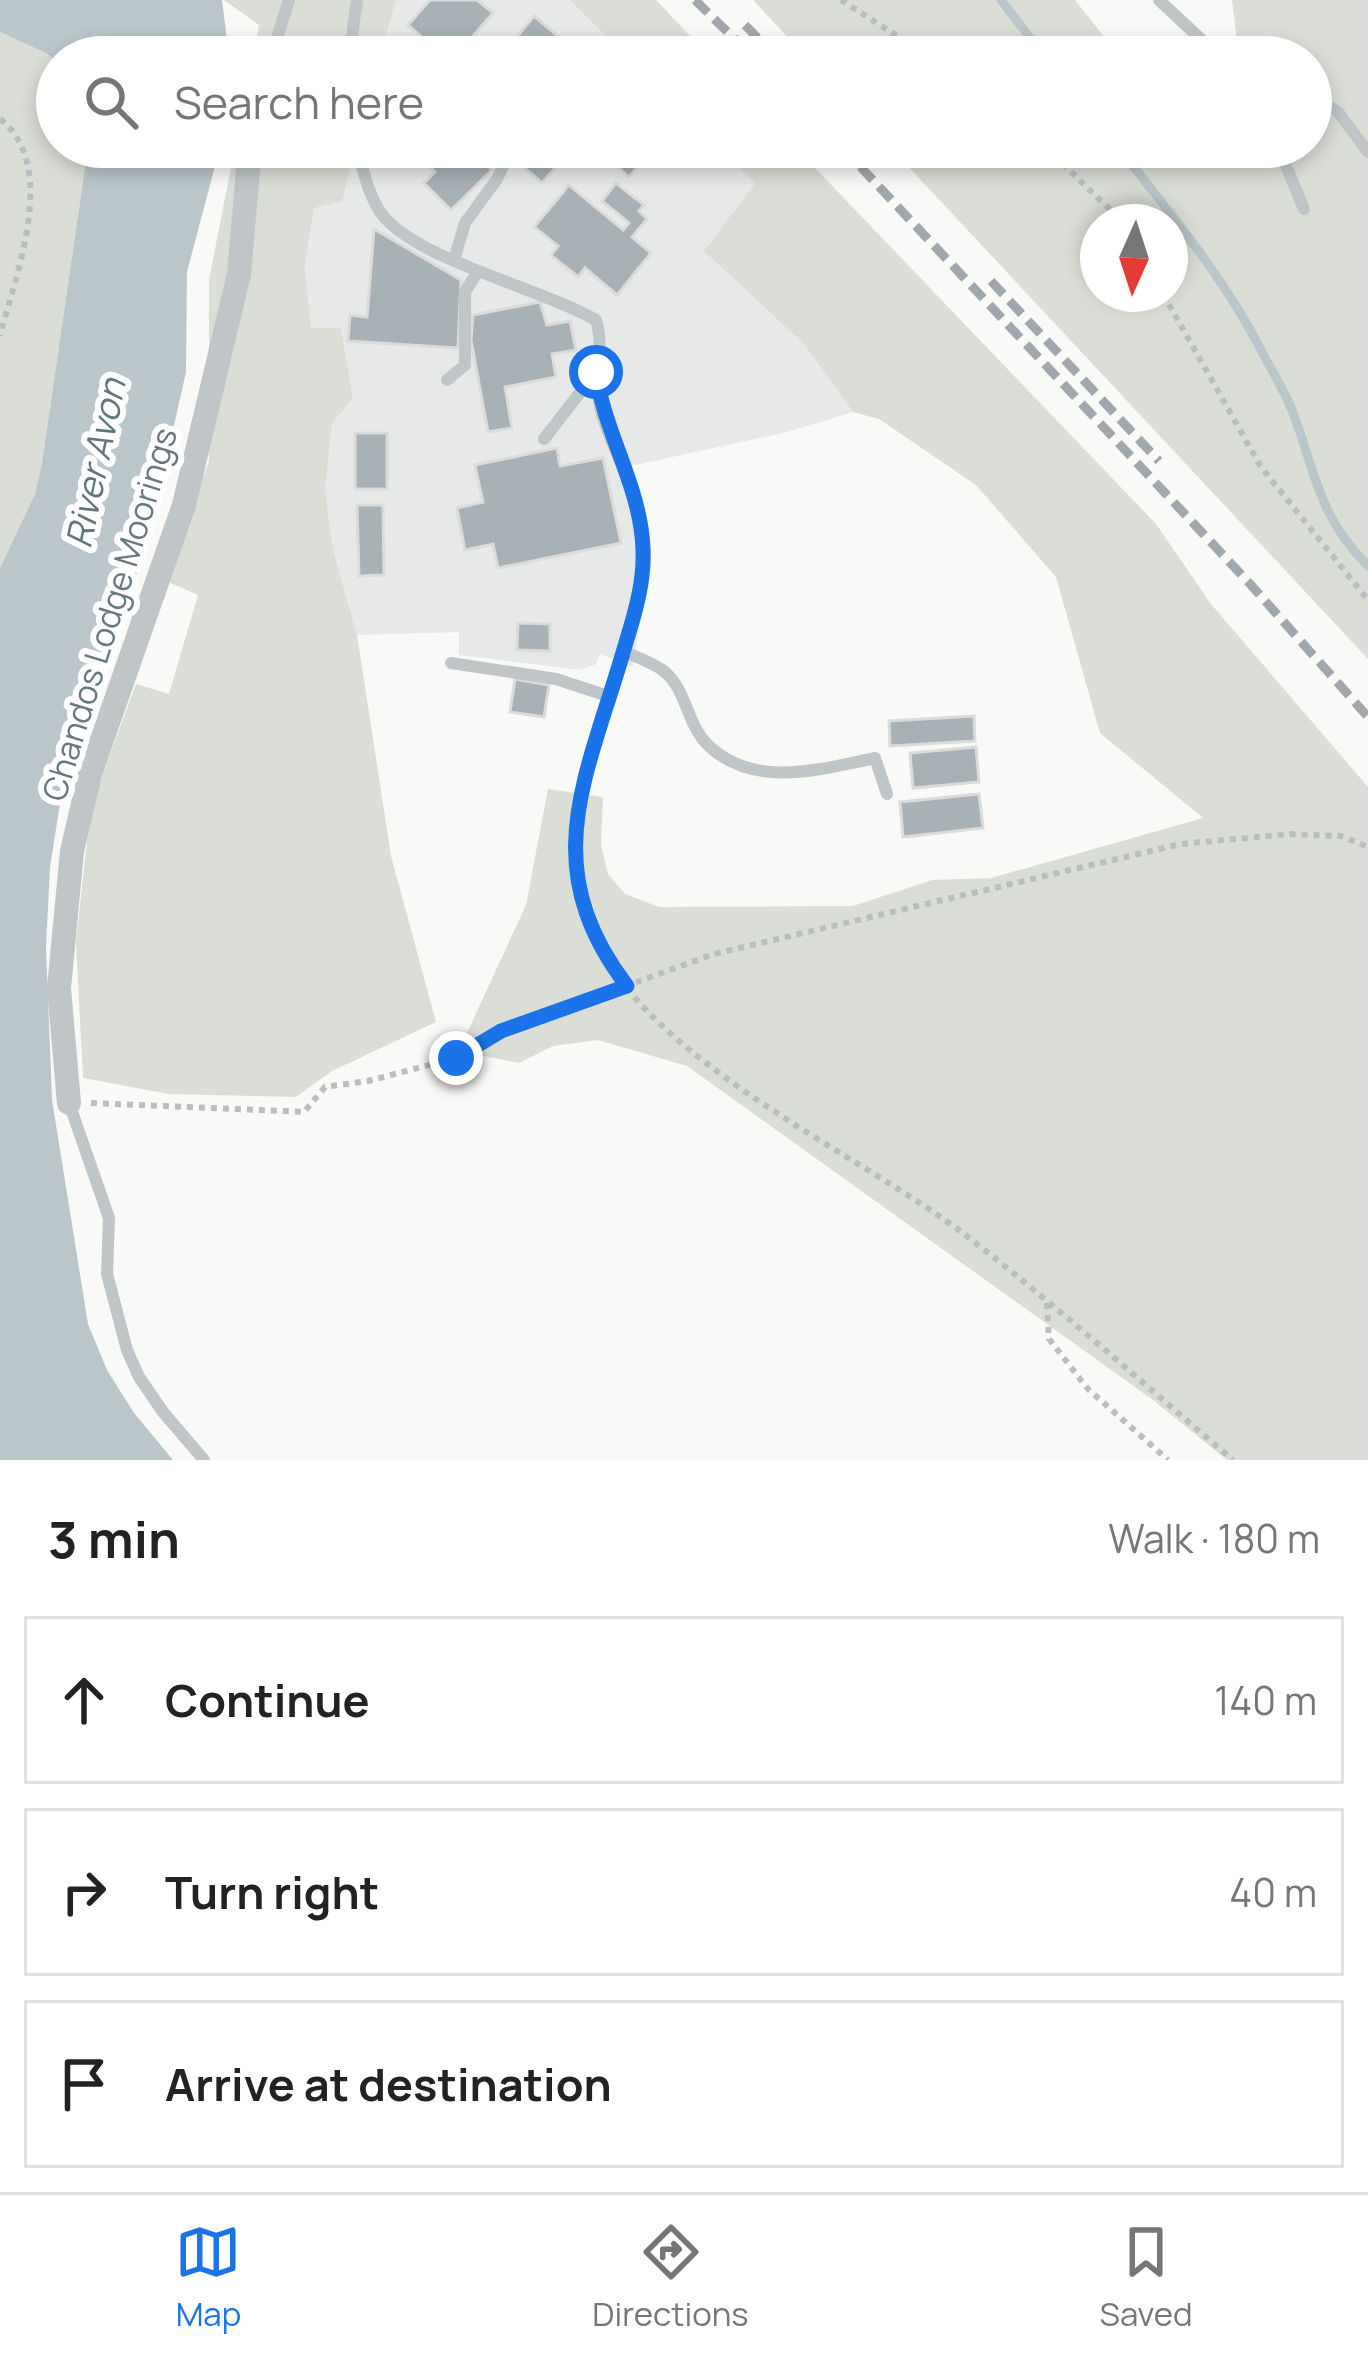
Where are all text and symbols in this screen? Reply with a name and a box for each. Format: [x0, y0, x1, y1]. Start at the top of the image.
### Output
search box [36, 36, 1332, 168]
icon: search [78, 69, 144, 135]
text: Search here [174, 71, 424, 133]
north arrow [1080, 204, 1188, 312]
route start [569, 345, 623, 399]
water label: River Avon [53, 372, 137, 552]
street label: Chandos Lodge Moorings [31, 422, 187, 806]
route end [429, 1031, 483, 1085]
text: 3 min [48, 1504, 180, 1573]
text: Walk · 180 m [1108, 1511, 1320, 1565]
icon: ahead [51, 1667, 117, 1733]
text: Continue [165, 1669, 370, 1731]
text: 140 m [1214, 1673, 1317, 1727]
icon: right [51, 1859, 117, 1925]
text: Turn right [165, 1861, 379, 1923]
text: 40 m [1229, 1865, 1317, 1919]
icon: arrive [51, 2051, 117, 2117]
text: Arrive at destination [165, 2053, 612, 2115]
tab: Map [175, 2219, 241, 2336]
tab: Directions [592, 2219, 749, 2336]
tab: Saved [1100, 2219, 1193, 2336]

